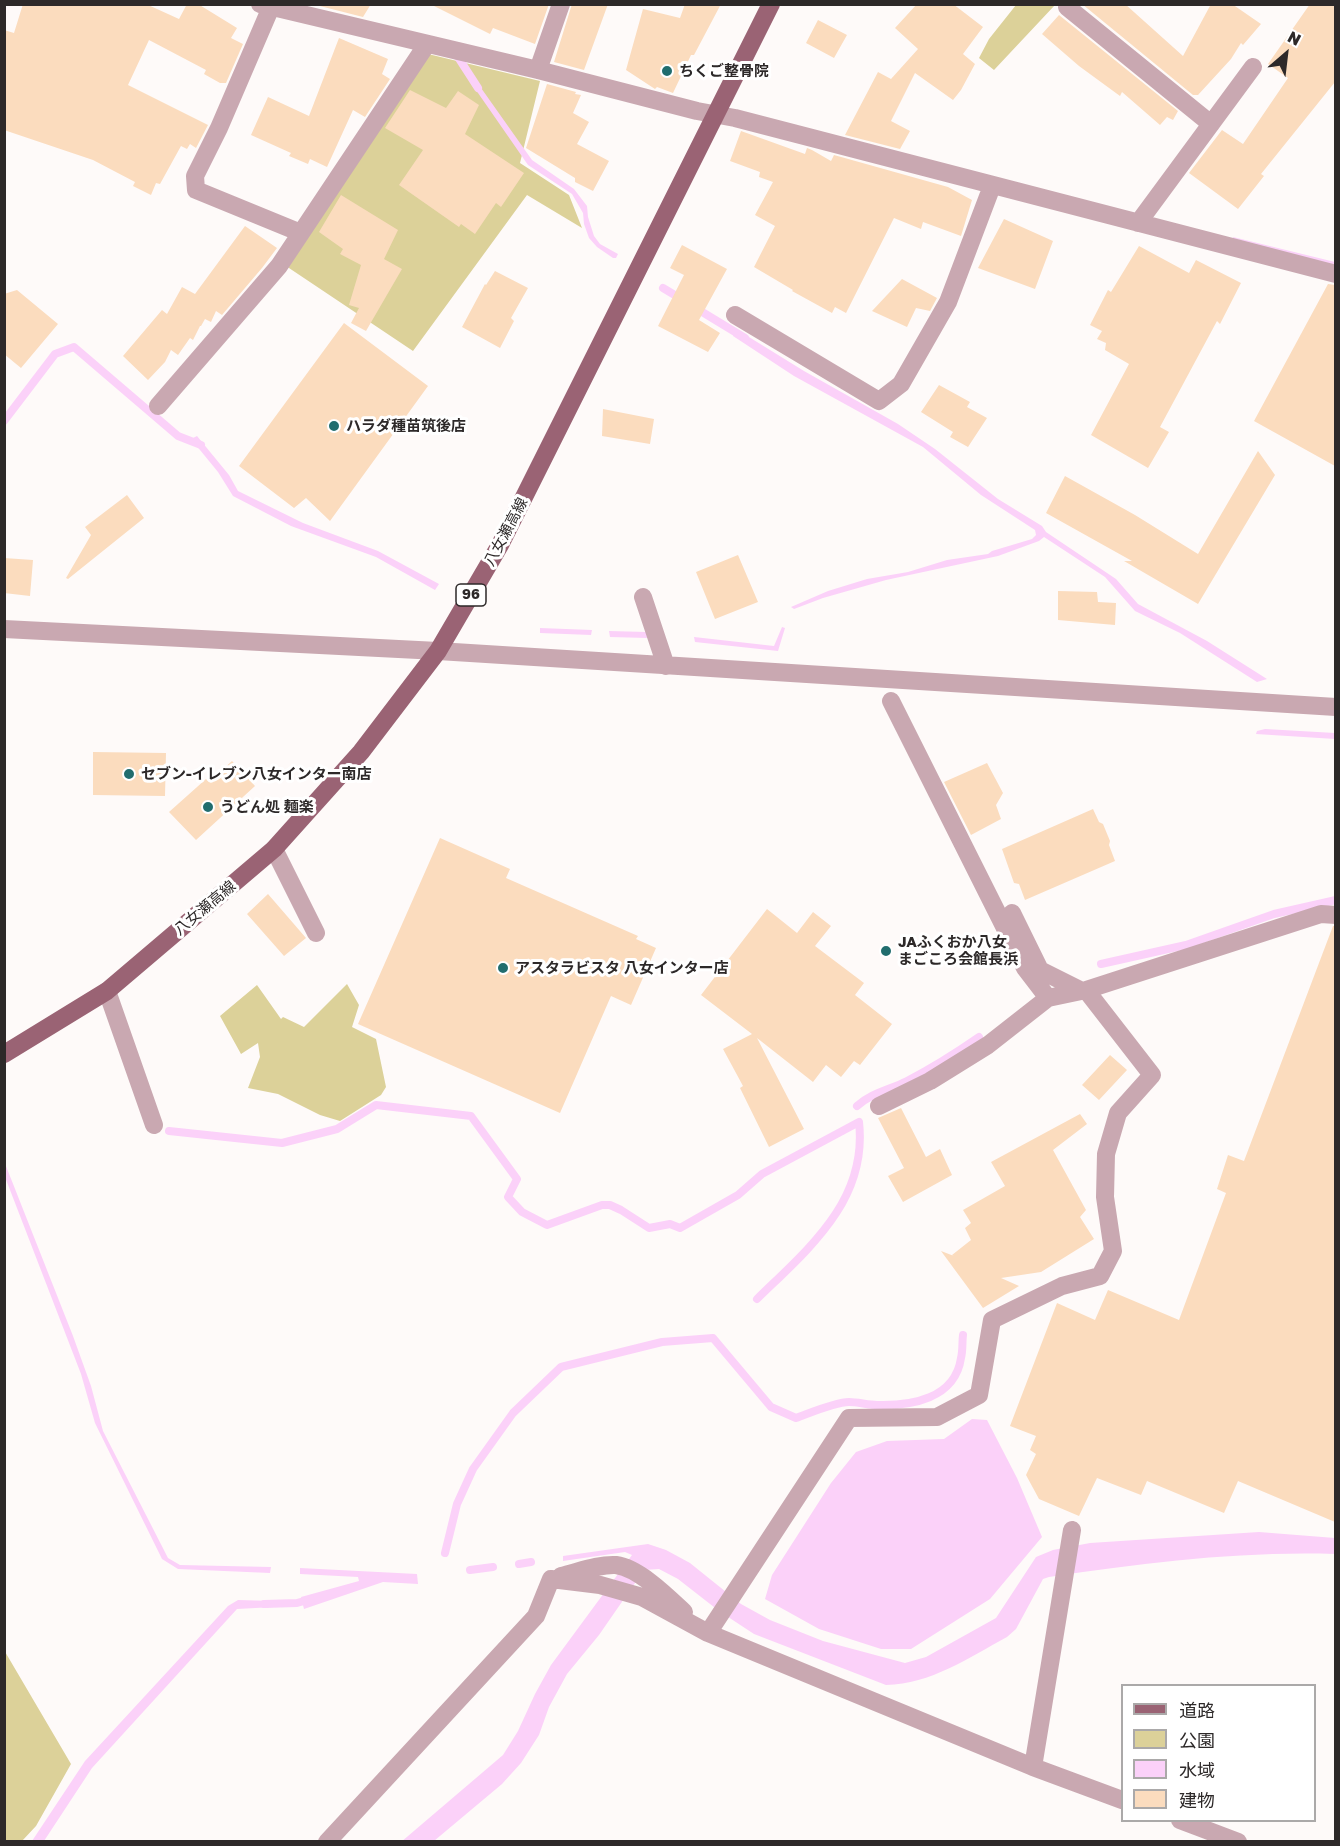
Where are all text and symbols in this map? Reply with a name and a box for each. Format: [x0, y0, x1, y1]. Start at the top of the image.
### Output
north arrow [1256, 24, 1316, 84]
text: N [1284, 26, 1305, 50]
place label: ちくご整骨院 [679, 62, 769, 80]
marker: ちくご整骨院 [660, 64, 674, 78]
place label: ハラダ種苗筑後店 [346, 417, 466, 435]
marker: ハラダ種苗筑後店 [327, 419, 341, 433]
street label: 八女瀬高線 [480, 495, 532, 569]
road number: 96 [456, 584, 486, 606]
place label: セブン-イレブン八女インター南店 [141, 765, 372, 783]
marker: セブン-イレブン八女インター南店 [122, 767, 136, 781]
place label: うどん処 麺楽 [220, 798, 314, 816]
marker: うどん処 麺楽 [201, 800, 215, 814]
street label: 八女瀬高線 [170, 877, 240, 939]
place label: JAふくおか八女 まごころ会館長浜 [898, 933, 1018, 968]
marker: JAふくおか八女 まごころ会館長浜 [879, 944, 893, 958]
place label: アスタラビスタ 八女インター店 [515, 959, 729, 977]
marker: アスタラビスタ 八女インター店 [496, 961, 510, 975]
legend [1121, 1684, 1316, 1822]
text: 道路 [1179, 1699, 1215, 1721]
text: 公園 [1179, 1729, 1215, 1751]
text: 水域 [1179, 1759, 1215, 1781]
text: 建物 [1179, 1789, 1215, 1811]

